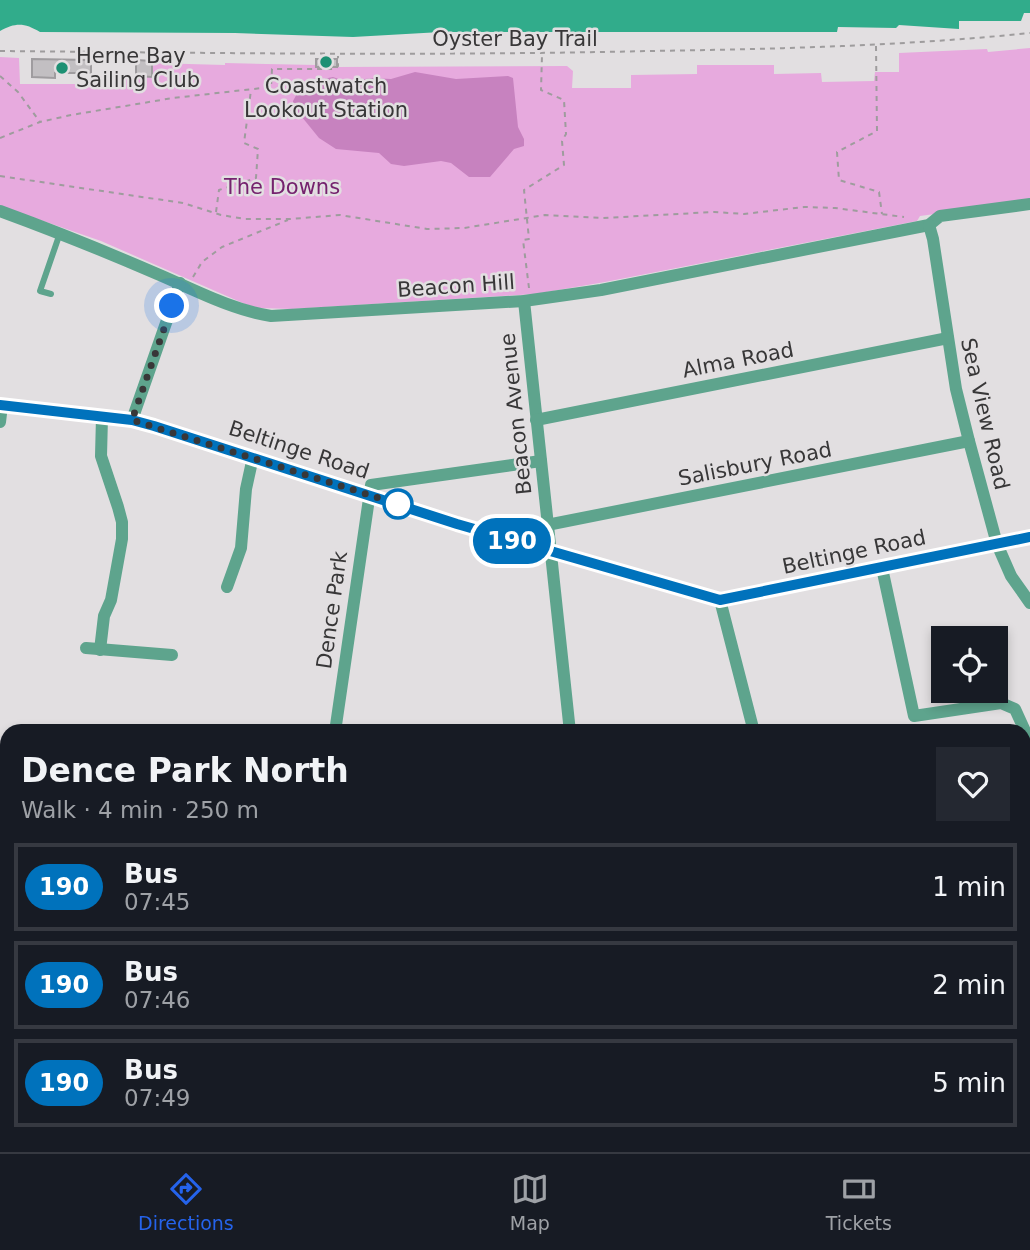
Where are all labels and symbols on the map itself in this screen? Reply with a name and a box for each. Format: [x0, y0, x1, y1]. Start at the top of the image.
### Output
street label: Oyster Bay Trail [432, 27, 598, 51]
place label: Herne Bay Sailing Club [76, 44, 200, 92]
marker: Coastwatch Lookout Station [318, 54, 334, 70]
marker: Herne Bay Sailing Club [54, 60, 70, 76]
place label: Coastwatch Lookout Station [244, 74, 408, 122]
park label: The Downs [223, 175, 340, 199]
street label: Beacon Hill [396, 270, 516, 302]
your location [154, 288, 189, 323]
street label: Beacon Avenue [496, 332, 536, 496]
street label: Sea View Road [956, 336, 1014, 492]
street label: Alma Road [680, 337, 796, 383]
street label: Beltinge Road [226, 416, 372, 484]
street label: Salisbury Road [676, 437, 834, 491]
unlabelled marker [383, 489, 413, 519]
line badge: 190 [472, 518, 552, 564]
street label: Beltinge Road [780, 525, 928, 579]
street label: Dence Park [312, 549, 352, 671]

